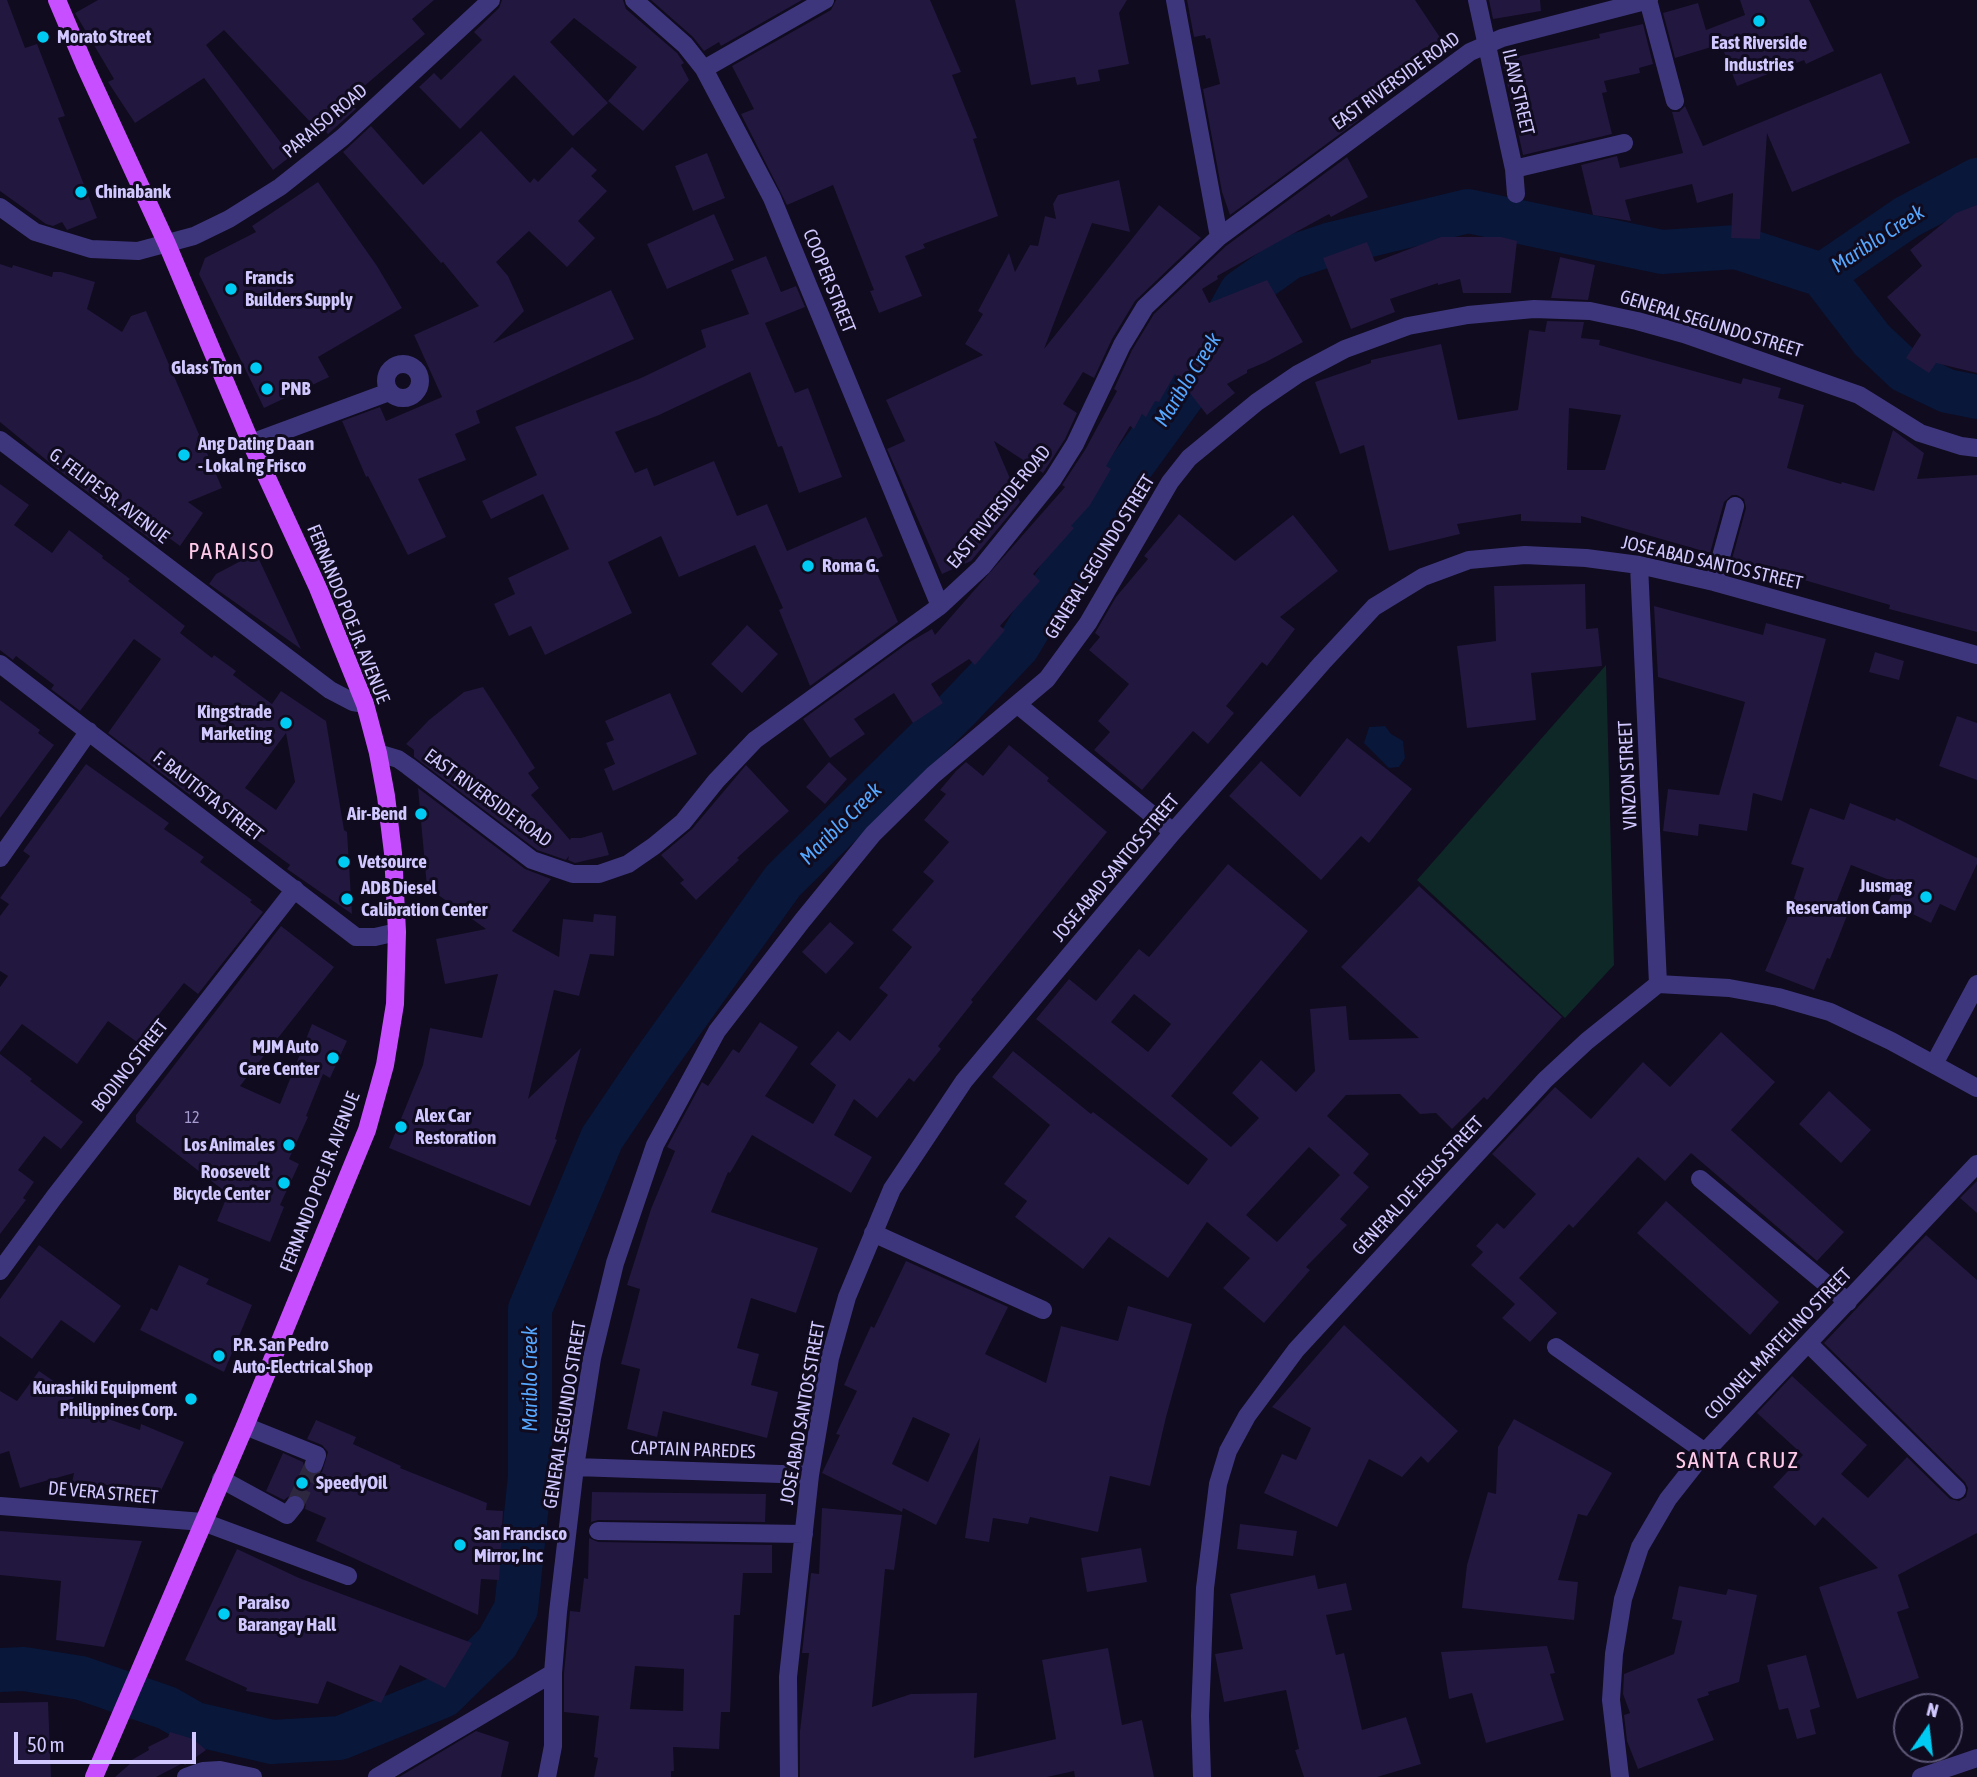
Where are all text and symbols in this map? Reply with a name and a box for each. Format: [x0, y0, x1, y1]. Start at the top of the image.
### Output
marker: East Riverside Industries [1751, 13, 1767, 29]
place label: Morato Street [57, 26, 151, 48]
street label: EAST RIVERSIDE ROAD [1328, 27, 1464, 135]
marker: Morato Street [35, 29, 51, 45]
place label: East Riverside Industries [1711, 32, 1807, 76]
street label: ILAW STREET [1497, 47, 1539, 137]
street label: PARAISO ROAD [278, 79, 372, 163]
place label: Chinabank [95, 181, 171, 203]
marker: Chinabank [73, 184, 89, 200]
water label: Mariblo Creek [1827, 200, 1929, 278]
street label: COOPER STREET [798, 226, 860, 336]
place label: Francis Builders Supply [245, 267, 353, 311]
marker: Francis Builders Supply [223, 281, 239, 297]
street label: GENERAL SEGUNDO STREET [1617, 285, 1805, 363]
water label: Mariblo Creek [1149, 328, 1227, 432]
place label: Glass Tron [171, 357, 242, 379]
marker: Glass Tron [248, 360, 264, 376]
place label: PNB [281, 378, 311, 400]
marker: PNB [259, 381, 275, 397]
place label: Ang Dating Daan - Lokal ng Frisco [198, 433, 314, 477]
street label: EAST RIVERSIDE ROAD [942, 441, 1056, 573]
street label: G. FELIPE SR. AVENUE [45, 443, 173, 549]
marker: Ang Dating Daan - Lokal ng Frisco [176, 447, 192, 463]
street label: GENERAL SEGUNDO STREET [1040, 471, 1160, 643]
street label: FERNANDO POE JR. AVENUE [302, 521, 394, 707]
street label: JOSE ABAD SANTOS STREET [1619, 531, 1805, 595]
district label: PARAISO [189, 538, 275, 566]
place label: Roma G. [822, 555, 879, 577]
marker: Roma G. [800, 558, 816, 574]
place label: Kingstrade Marketing [197, 701, 272, 745]
marker: Kingstrade Marketing [278, 715, 294, 731]
street label: VINZON STREET [1614, 720, 1642, 830]
street label: EAST RIVERSIDE ROAD [420, 744, 556, 852]
street label: F. BAUTISTA STREET [148, 746, 268, 846]
water label: Mariblo Creek [795, 778, 887, 870]
street label: JOSE ABAD SANTOS STREET [1048, 790, 1184, 946]
place label: Air-Bend [347, 803, 407, 825]
marker: Air-Bend [413, 806, 429, 822]
place label: Vetsource [358, 851, 427, 873]
marker: Vetsource [336, 854, 352, 870]
place label: Jusmag Reservation Camp [1786, 875, 1912, 919]
place label: ADB Diesel Calibration Center [361, 877, 487, 921]
marker: Jusmag Reservation Camp [1918, 889, 1934, 905]
marker: ADB Diesel Calibration Center [339, 891, 355, 907]
street label: BODINO STREET [87, 1015, 173, 1117]
place label: MJM Auto Care Center [239, 1036, 319, 1080]
marker: MJM Auto Care Center [325, 1050, 341, 1066]
street label: FERNANDO POE JR. AVENUE [275, 1089, 365, 1275]
place label: Alex Car Restoration [415, 1105, 496, 1149]
house number: 12 [184, 1108, 200, 1128]
street label: GENERAL DE JESUS STREET [1348, 1112, 1488, 1260]
marker: Alex Car Restoration [393, 1119, 409, 1135]
place label: Los Animales [184, 1134, 275, 1156]
marker: Los Animales [281, 1137, 297, 1153]
place label: Roosevelt Bicycle Center [173, 1161, 270, 1205]
marker: Roosevelt Bicycle Center [276, 1175, 292, 1191]
street label: COLONEL MARTELINO STREET [1700, 1263, 1856, 1425]
street label: GENERAL SEGUNDO STREET [539, 1320, 591, 1510]
street label: JOSE ABAD SANTOS STREET [776, 1320, 830, 1506]
water label: Mariblo Creek [517, 1326, 543, 1432]
place label: P.R. San Pedro Auto-Electrical Shop [233, 1334, 373, 1378]
marker: P.R. San Pedro Auto-Electrical Shop [211, 1348, 227, 1364]
place label: Kurashiki Equipment Philippines Corp. [32, 1377, 177, 1421]
marker: Kurashiki Equipment Philippines Corp. [183, 1391, 199, 1407]
street label: CAPTAIN PAREDES [630, 1436, 756, 1464]
district label: SANTA CRUZ [1677, 1447, 1799, 1475]
place label: SpeedyOil [316, 1472, 387, 1494]
marker: SpeedyOil [294, 1475, 310, 1491]
street label: DE VERA STREET [47, 1477, 159, 1509]
place label: San Francisco Mirror, Inc [474, 1523, 567, 1567]
marker: San Francisco Mirror, Inc [452, 1537, 468, 1553]
place label: Paraiso Barangay Hall [238, 1592, 336, 1636]
marker: Paraiso Barangay Hall [216, 1606, 232, 1622]
north arrow [1893, 1693, 1963, 1763]
text: N [1924, 1698, 1941, 1722]
scale bar [18, 1718, 200, 1762]
text: 50 m [27, 1732, 65, 1756]

